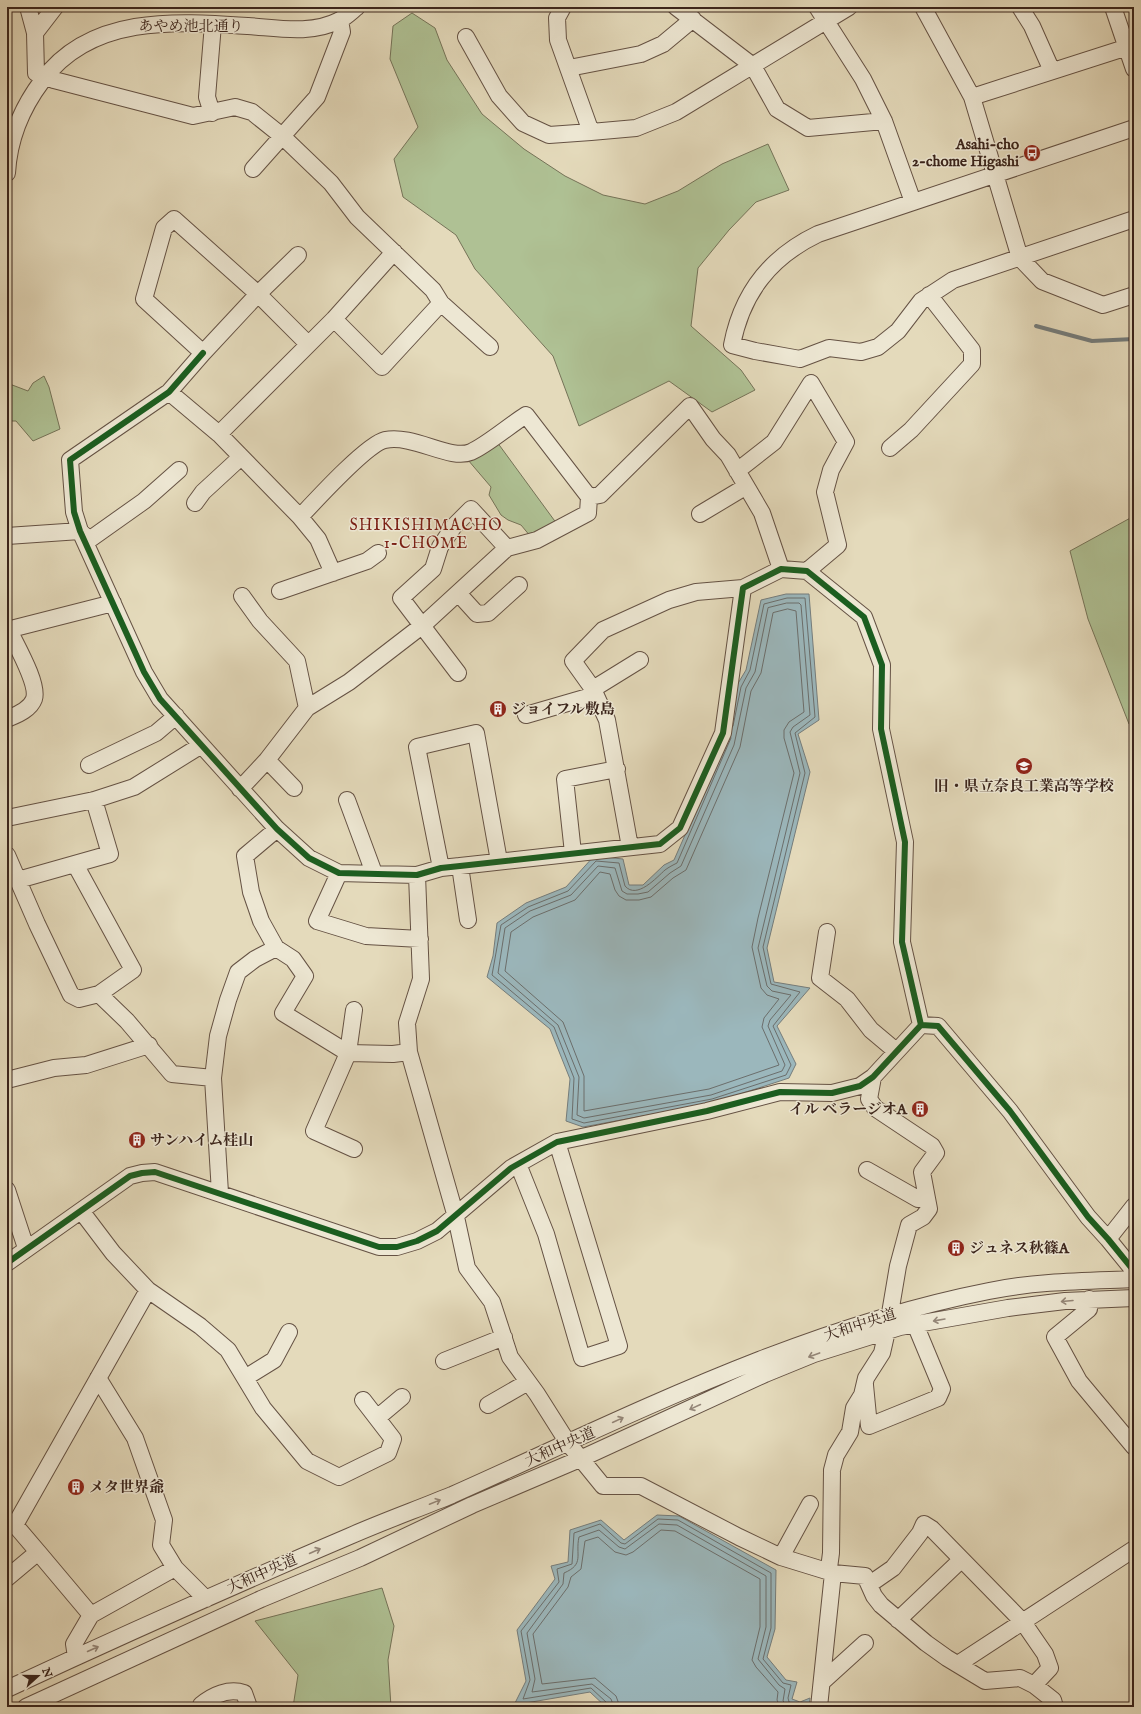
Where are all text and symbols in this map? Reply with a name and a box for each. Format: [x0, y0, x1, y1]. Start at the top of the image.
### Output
street label: あやめ池北通り [138, 17, 244, 36]
place label: Asahi-cho 2-chome Higashi [912, 135, 1019, 171]
bus stop icon: Asahi-cho 2-chome Higashi [1022, 143, 1042, 163]
district label: SHIKISHIMACHO 1-CHOME [349, 516, 503, 554]
building icon: ジョイフル敷島 [488, 699, 508, 719]
place label: ジョイフル敷島 [511, 700, 615, 719]
school or university icon: 旧・県立奈良工業高等学校 [1014, 756, 1034, 776]
place label: 旧・県立奈良工業高等学校 [934, 777, 1114, 796]
building icon: イル ベラージオA [910, 1099, 930, 1119]
place label: イル ベラージオA [789, 1100, 908, 1119]
building icon: サンハイム桂山 [127, 1130, 147, 1150]
place label: サンハイム桂山 [150, 1131, 253, 1150]
building icon: ジュネス秋篠A [946, 1238, 966, 1258]
place label: ジュネス秋篠A [969, 1239, 1070, 1258]
one-way arrow [1061, 1297, 1074, 1305]
street label: 大和中央道 [821, 1304, 899, 1346]
one-way arrow [932, 1316, 945, 1324]
one-way arrow [808, 1351, 820, 1359]
one-way arrow [689, 1404, 701, 1411]
one-way arrow [611, 1416, 623, 1424]
street label: 大和中央道 [522, 1423, 598, 1471]
building icon: メタ世界爺 [66, 1477, 86, 1497]
place label: メタ世界爺 [89, 1478, 164, 1497]
one-way arrow [428, 1497, 440, 1505]
one-way arrow [308, 1547, 320, 1554]
street label: 大和中央道 [224, 1550, 300, 1598]
one-way arrow [87, 1645, 99, 1652]
north arrow [18, 1656, 58, 1696]
text: N [38, 1665, 55, 1680]

